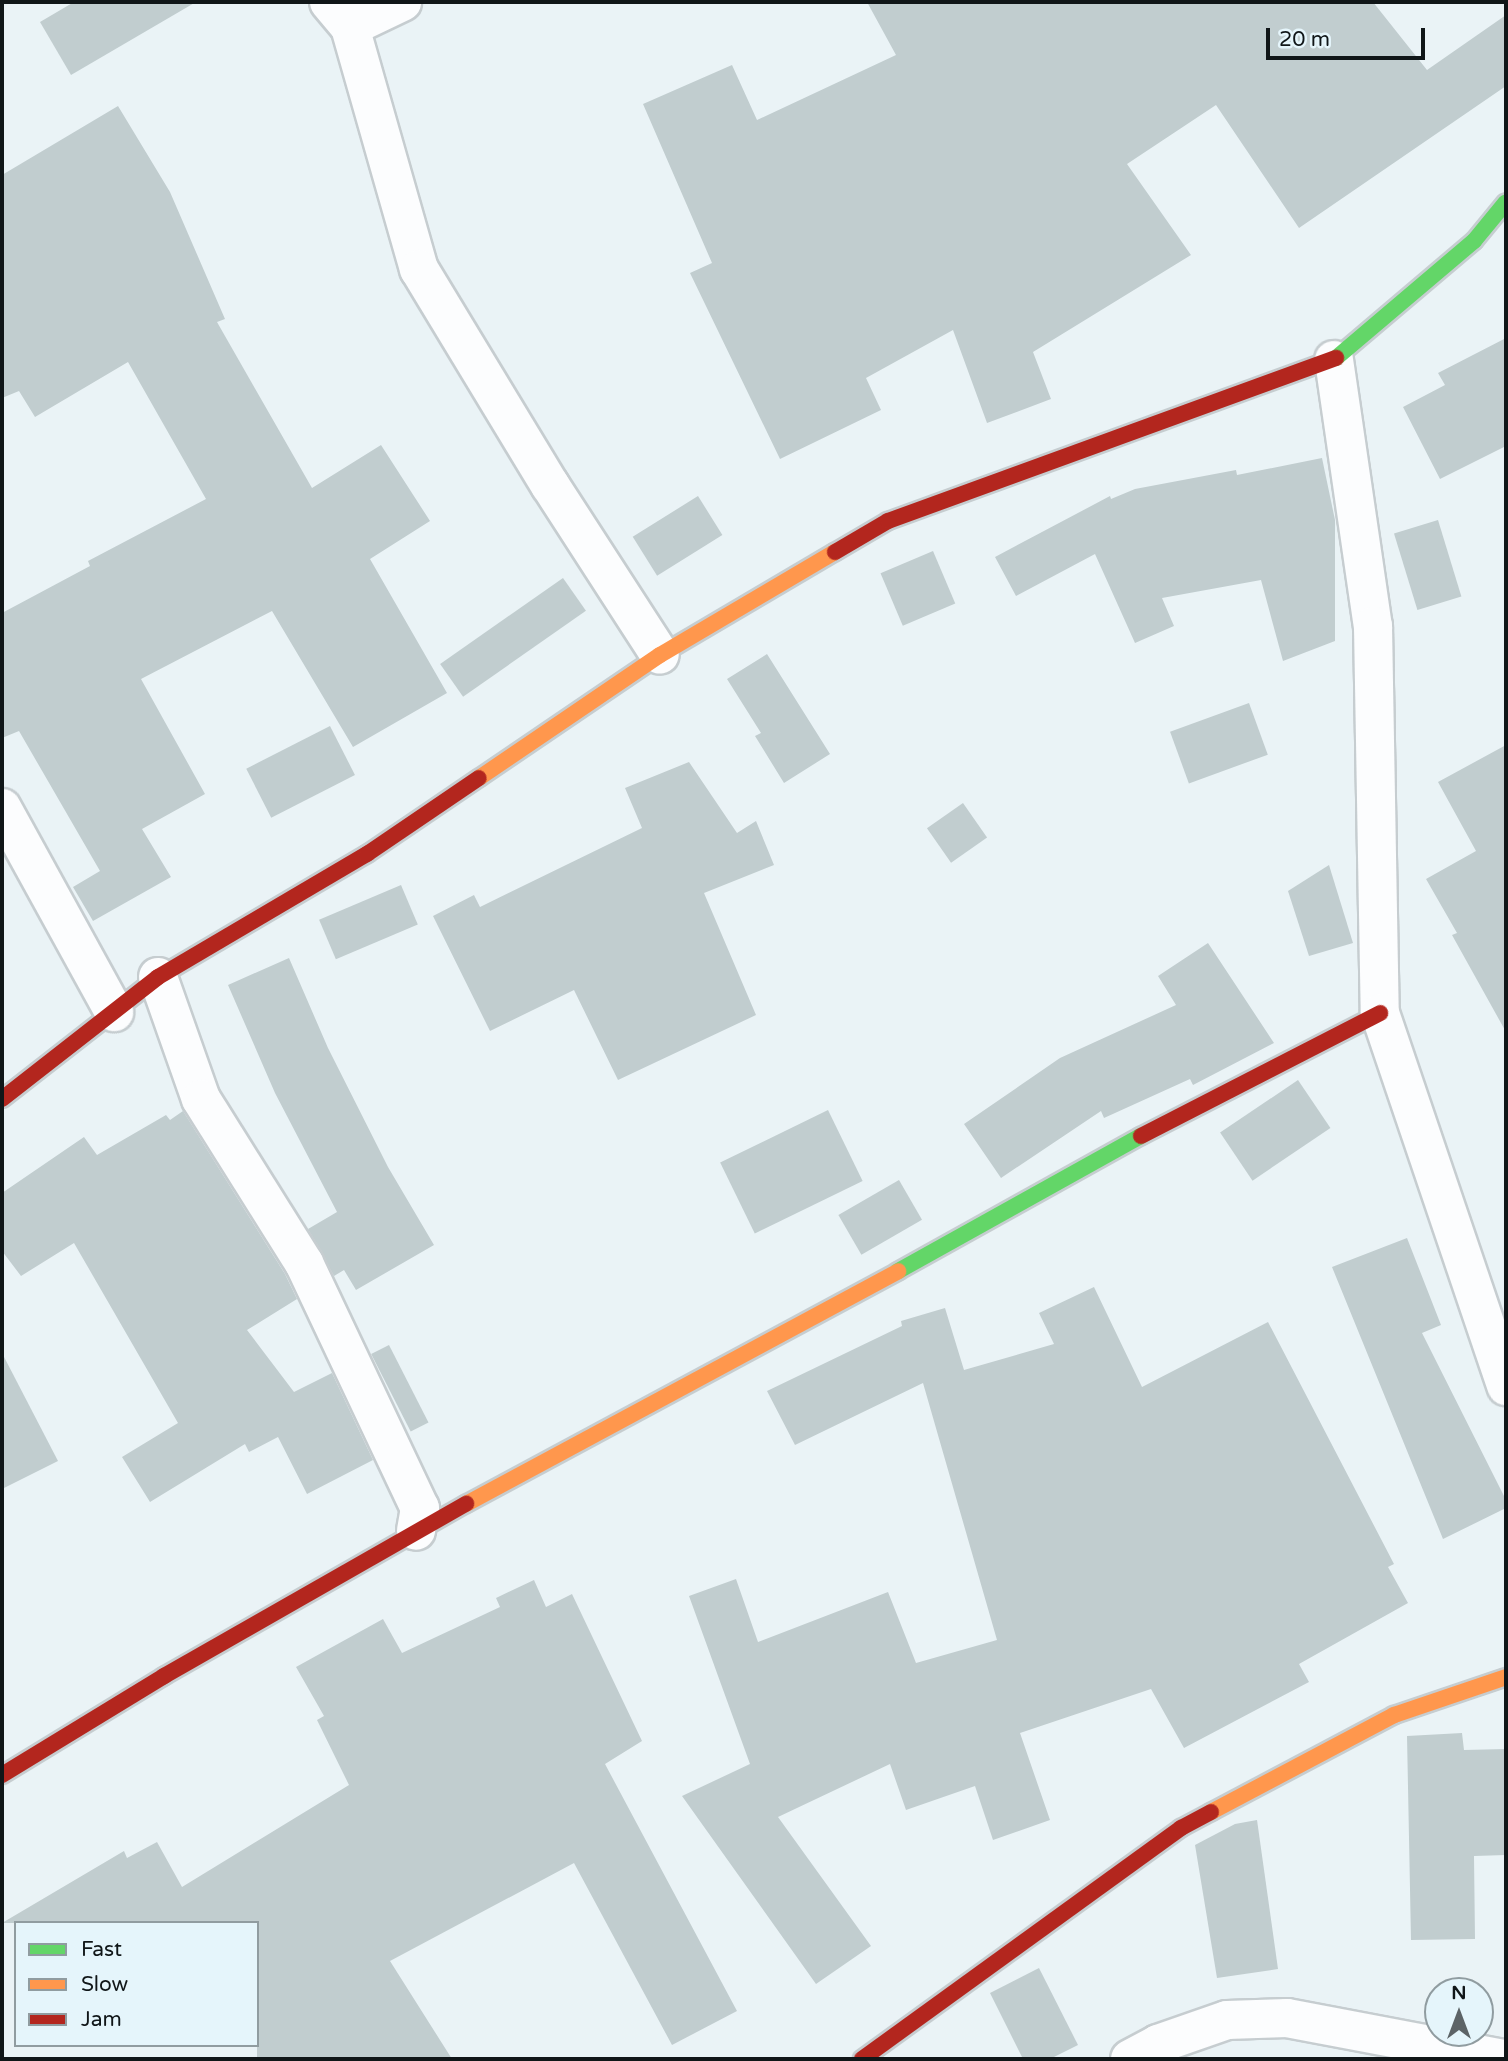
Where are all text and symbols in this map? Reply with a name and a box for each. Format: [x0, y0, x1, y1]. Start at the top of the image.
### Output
scale bar [1270, 14, 1429, 58]
text: 20 m [1279, 27, 1330, 52]
legend [14, 1921, 259, 2047]
text: Fast [81, 1937, 122, 1962]
text: Slow [81, 1972, 128, 1997]
north arrow [1424, 1977, 1494, 2047]
text: N [1451, 1982, 1467, 2004]
text: Jam [81, 2007, 122, 2032]

